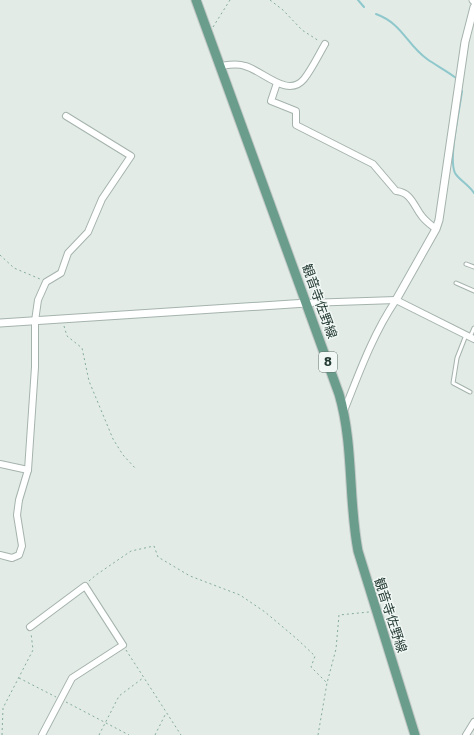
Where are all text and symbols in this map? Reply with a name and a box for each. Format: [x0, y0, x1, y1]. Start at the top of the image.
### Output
street label: 観音寺佐野線 [299, 262, 340, 340]
road number: 8 [319, 352, 337, 372]
street label: 観音寺佐野線 [371, 576, 410, 655]

